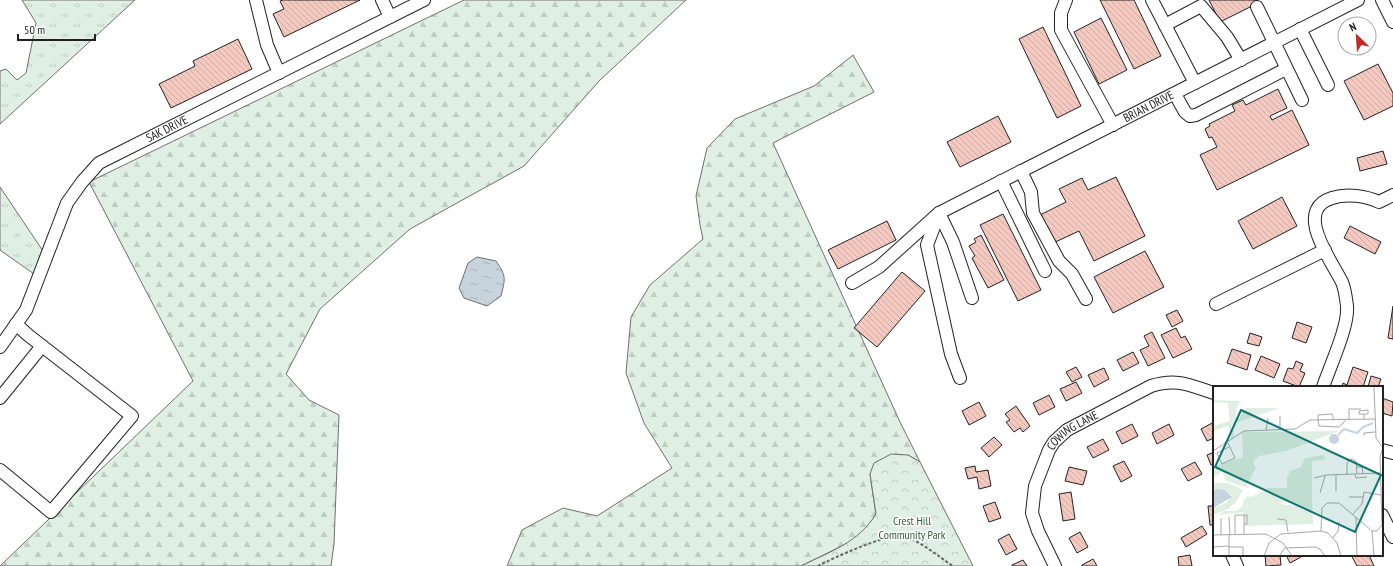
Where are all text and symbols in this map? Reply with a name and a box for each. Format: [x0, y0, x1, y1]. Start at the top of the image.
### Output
scale bar [18, 16, 95, 42]
north arrow [1337, 16, 1377, 56]
text: N [1347, 19, 1358, 35]
text: 50 m [24, 22, 45, 37]
street label: BRIAN DRIVE [1120, 87, 1176, 125]
street label: SAK DRIVE [143, 112, 190, 145]
inset map [1213, 386, 1383, 556]
street label: COWING LANE [1043, 407, 1100, 453]
park label: Crest Hill Community Park [879, 513, 946, 542]

